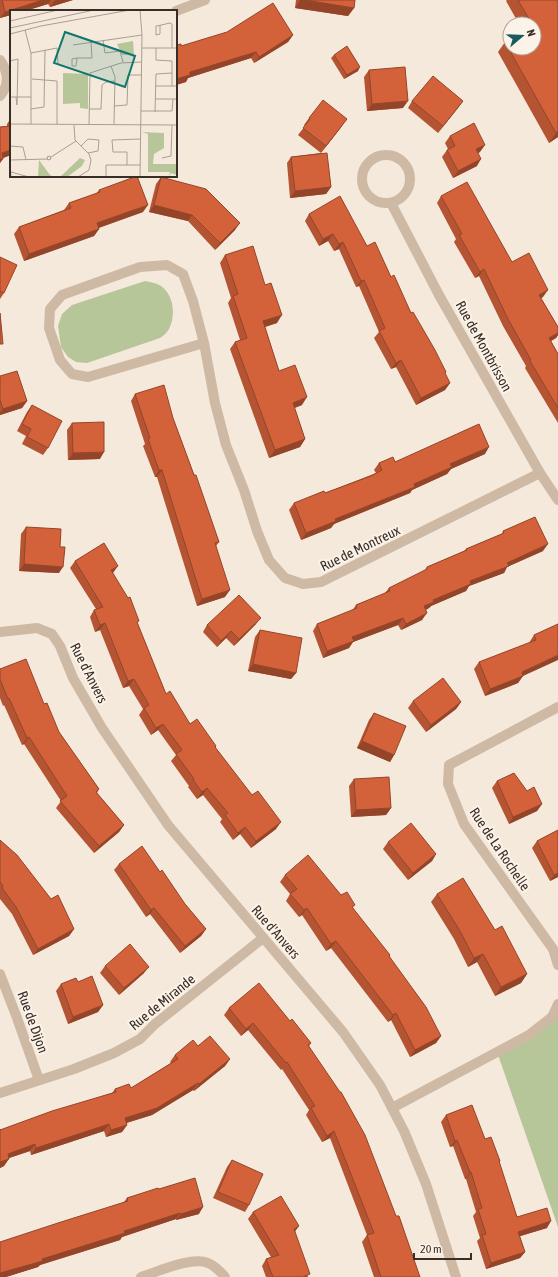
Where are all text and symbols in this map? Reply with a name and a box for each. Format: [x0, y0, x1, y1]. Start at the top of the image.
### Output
inset map [10, 10, 177, 177]
north arrow [502, 16, 542, 56]
text: N [525, 28, 538, 38]
street label: Rue de Montbrisson [453, 298, 515, 394]
street label: Rue de Montreux [318, 522, 403, 574]
street label: Rue d'Anvers [67, 640, 111, 706]
street label: Rue de La Rochelle [466, 805, 534, 893]
street label: Rue d'Anvers [248, 902, 304, 962]
street label: Rue de Mirande [126, 971, 198, 1033]
street label: Rue de Dijon [14, 989, 52, 1055]
scale bar [414, 1235, 471, 1261]
text: 20 m [420, 1242, 442, 1256]

